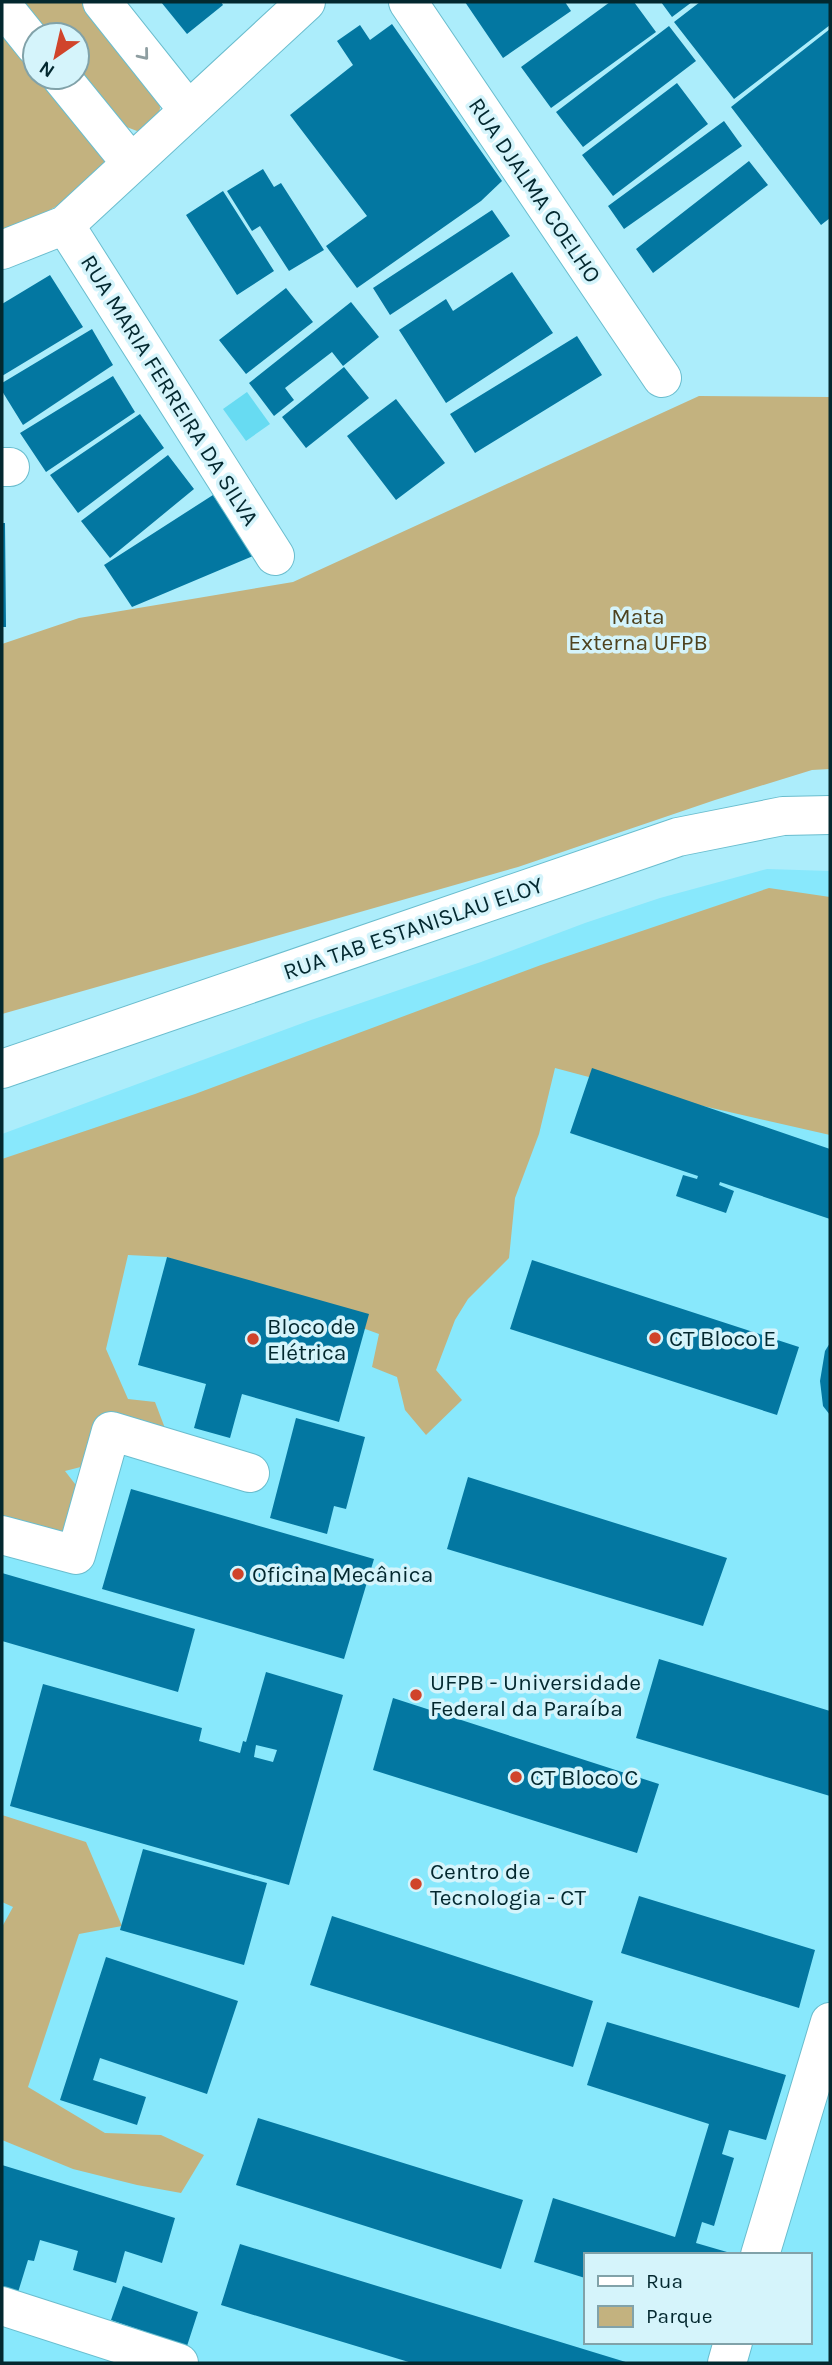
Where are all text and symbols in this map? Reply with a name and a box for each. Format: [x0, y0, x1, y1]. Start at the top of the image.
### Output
north arrow [21, 21, 91, 91]
one-way arrow [136, 47, 149, 60]
text: N [35, 56, 59, 82]
street label: RUA DJALMA COELHO [463, 93, 607, 288]
street label: RUA MARIA FERREIRA DA SILVA [75, 250, 264, 531]
park label: Mata Externa UFPB [568, 603, 708, 656]
street label: RUA TAB ESTANISLAU ELOY [280, 871, 547, 986]
place label: Bloco de Elétrica [267, 1313, 356, 1366]
place label: CT Bloco E [669, 1325, 776, 1352]
marker: CT Bloco E [647, 1330, 663, 1346]
marker: Bloco de Elétrica [245, 1331, 261, 1347]
place label: Oficina Mecânica [252, 1561, 433, 1588]
marker: Oficina Mecânica [230, 1566, 246, 1582]
place label: UFPB - Universidade Federal da Paraíba [430, 1669, 641, 1722]
marker: UFPB - Universidade Federal da Paraíba [408, 1687, 424, 1703]
place label: CT Bloco C [530, 1764, 638, 1791]
marker: CT Bloco C [508, 1769, 524, 1785]
place label: Centro de Tecnologia - CT [430, 1858, 586, 1911]
marker: Centro de Tecnologia - CT [408, 1876, 424, 1892]
legend [584, 2253, 811, 2344]
text: Rua [646, 2269, 683, 2293]
text: Parque [646, 2304, 713, 2328]

